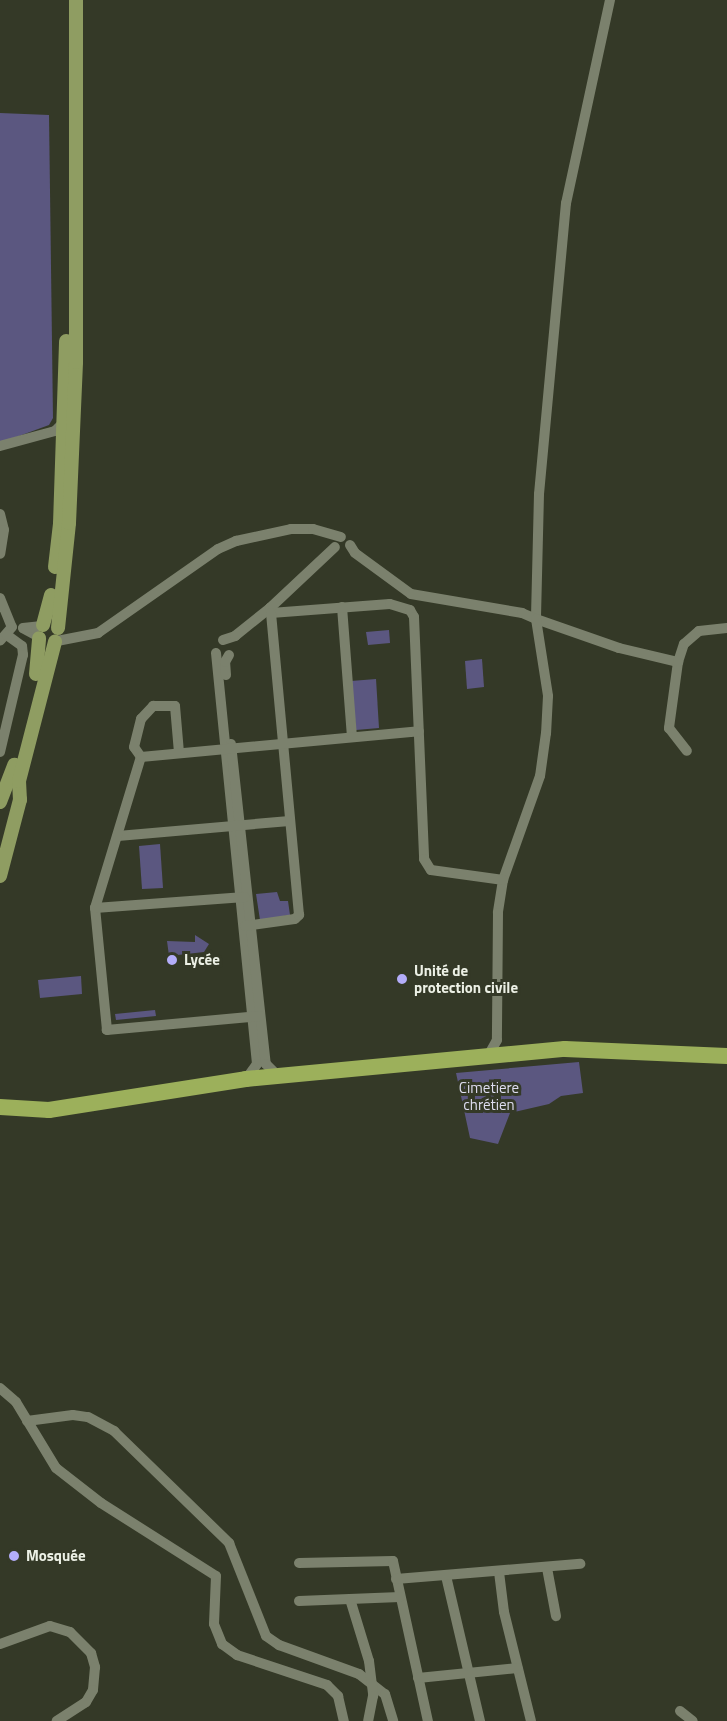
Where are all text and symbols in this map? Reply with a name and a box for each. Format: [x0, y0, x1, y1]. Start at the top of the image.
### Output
place label: Lycée [184, 951, 220, 969]
marker: Lycée [165, 953, 179, 967]
place label: Unité de protection civile [414, 961, 518, 996]
marker: Unité de protection civile [395, 972, 409, 986]
park label: Cimetiere chrétien [459, 1078, 519, 1113]
place label: Mosquée [26, 1547, 86, 1565]
marker: Mosquée [7, 1549, 21, 1563]

